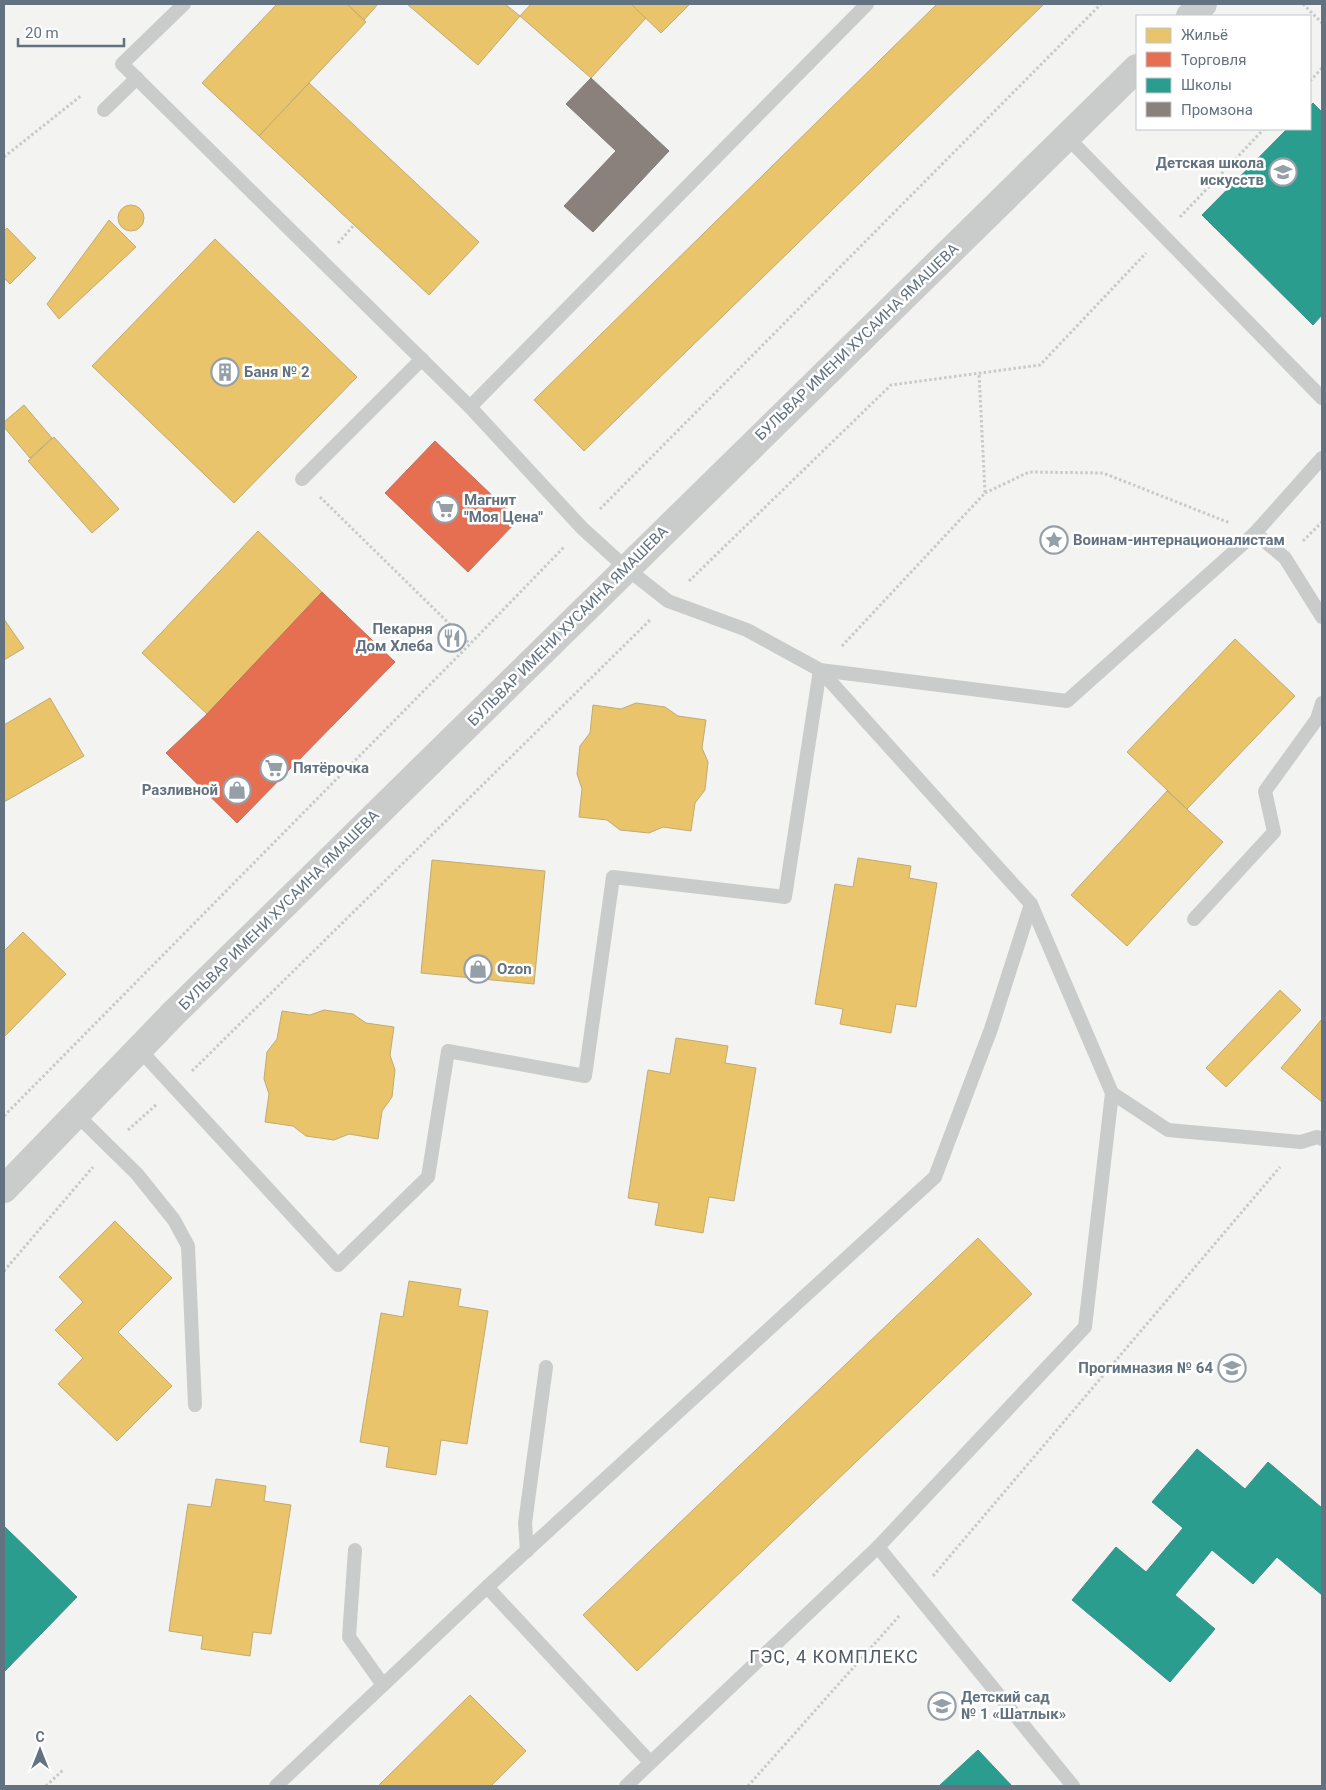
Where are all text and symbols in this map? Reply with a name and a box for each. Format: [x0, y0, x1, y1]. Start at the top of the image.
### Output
scale bar [18, 15, 124, 47]
legend [1136, 15, 1311, 130]
text: 20 m [25, 24, 59, 42]
text: Жильё [1181, 26, 1228, 44]
text: Торговля [1181, 51, 1246, 69]
text: Школы [1181, 76, 1232, 94]
text: Промзона [1181, 101, 1253, 119]
place label: Детская школа искусств [1156, 154, 1264, 189]
school or university icon: Детская школа искусств [1268, 157, 1298, 187]
street label: БУЛЬВАР ИМЕНИ ХУСАИНА ЯМАШЕВА [752, 240, 963, 444]
building icon: Баня № 2 [210, 357, 240, 387]
place label: Баня № 2 [244, 363, 310, 381]
place label: Магнит "Моя Цена" [464, 491, 543, 526]
supermarket icon: Магнит "Моя Цена" [430, 494, 460, 524]
street label: БУЛЬВАР ИМЕНИ ХУСАИНА ЯМАШЕВА [464, 522, 672, 730]
place icon: Воинам-интернационалистам [1039, 525, 1069, 555]
place label: Воинам-интернационалистам [1073, 531, 1285, 549]
place label: Пекарня Дом Хлеба [355, 620, 433, 655]
restaurant icon: Пекарня Дом Хлеба [437, 623, 467, 653]
supermarket icon: Пятёрочка [259, 753, 289, 783]
place label: Пятёрочка [293, 759, 369, 777]
shop icon: Разливной [222, 775, 252, 805]
place label: Разливной [142, 781, 218, 799]
street label: БУЛЬВАР ИМЕНИ ХУСАИНА ЯМАШЕВА [175, 806, 383, 1014]
shop icon: Ozon [463, 954, 493, 984]
place label: Ozon [497, 960, 532, 978]
school or university icon: Прогимназия № 64 [1217, 1353, 1247, 1383]
place label: Прогимназия № 64 [1078, 1359, 1213, 1377]
district label: ГЭС, 4 КОМПЛЕКС [749, 1646, 919, 1667]
place label: Детский сад № 1 «Шатлык» [961, 1688, 1066, 1723]
school or university icon: Детский сад № 1 «Шатлык» [927, 1691, 957, 1721]
north arrow [15, 1725, 65, 1775]
text: С [35, 1729, 45, 1745]

